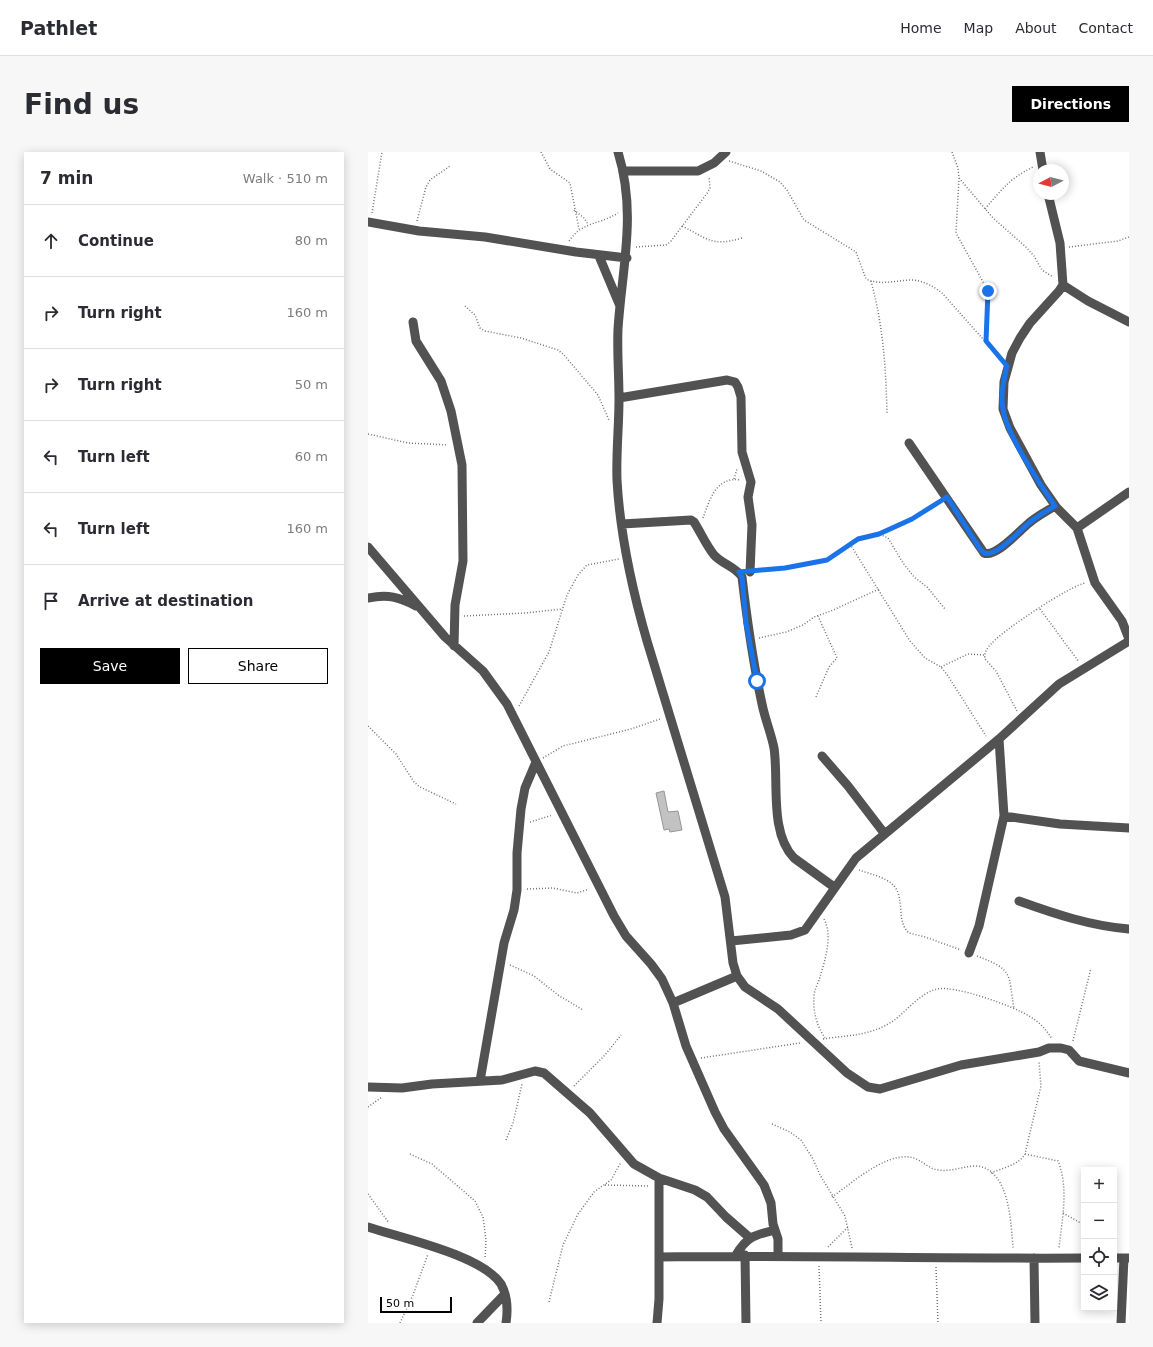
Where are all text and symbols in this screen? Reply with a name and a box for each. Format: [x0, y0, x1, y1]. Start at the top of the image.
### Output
text: Pathlet [20, 17, 97, 39]
text: Home [900, 20, 942, 36]
text: Map [964, 20, 993, 36]
text: About [1015, 20, 1057, 36]
text: Contact [1079, 20, 1133, 36]
button: Directions [1012, 86, 1129, 122]
text: Find us [24, 88, 139, 121]
north arrow [1033, 164, 1069, 200]
text: 7 min [40, 168, 93, 188]
text: Walk · 510 m [243, 171, 328, 186]
icon: ahead [40, 230, 62, 252]
text: Continue [78, 232, 154, 250]
text: 80 m [295, 233, 328, 248]
route end [979, 282, 997, 300]
icon: right [40, 302, 62, 324]
text: Turn right [78, 304, 162, 322]
text: 160 m [286, 305, 328, 320]
icon: right [40, 374, 62, 396]
text: Turn right [78, 376, 162, 394]
text: 50 m [295, 377, 328, 392]
icon: left [40, 446, 62, 468]
text: Turn left [78, 448, 150, 466]
text: 60 m [295, 449, 328, 464]
icon: left [40, 518, 62, 540]
text: Turn left [78, 520, 150, 538]
text: 160 m [286, 521, 328, 536]
icon: arrive [40, 590, 62, 612]
text: Arrive at destination [78, 592, 253, 610]
button: Save [40, 648, 180, 684]
button: Share [188, 648, 328, 684]
route start [748, 672, 766, 690]
map controls [1081, 1167, 1117, 1311]
button: + [1081, 1167, 1117, 1203]
button: − [1081, 1203, 1117, 1239]
button: locate [1081, 1239, 1117, 1275]
button: layers [1081, 1275, 1117, 1311]
scale bar [380, 1295, 452, 1314]
text: 50 m [386, 1297, 414, 1310]

